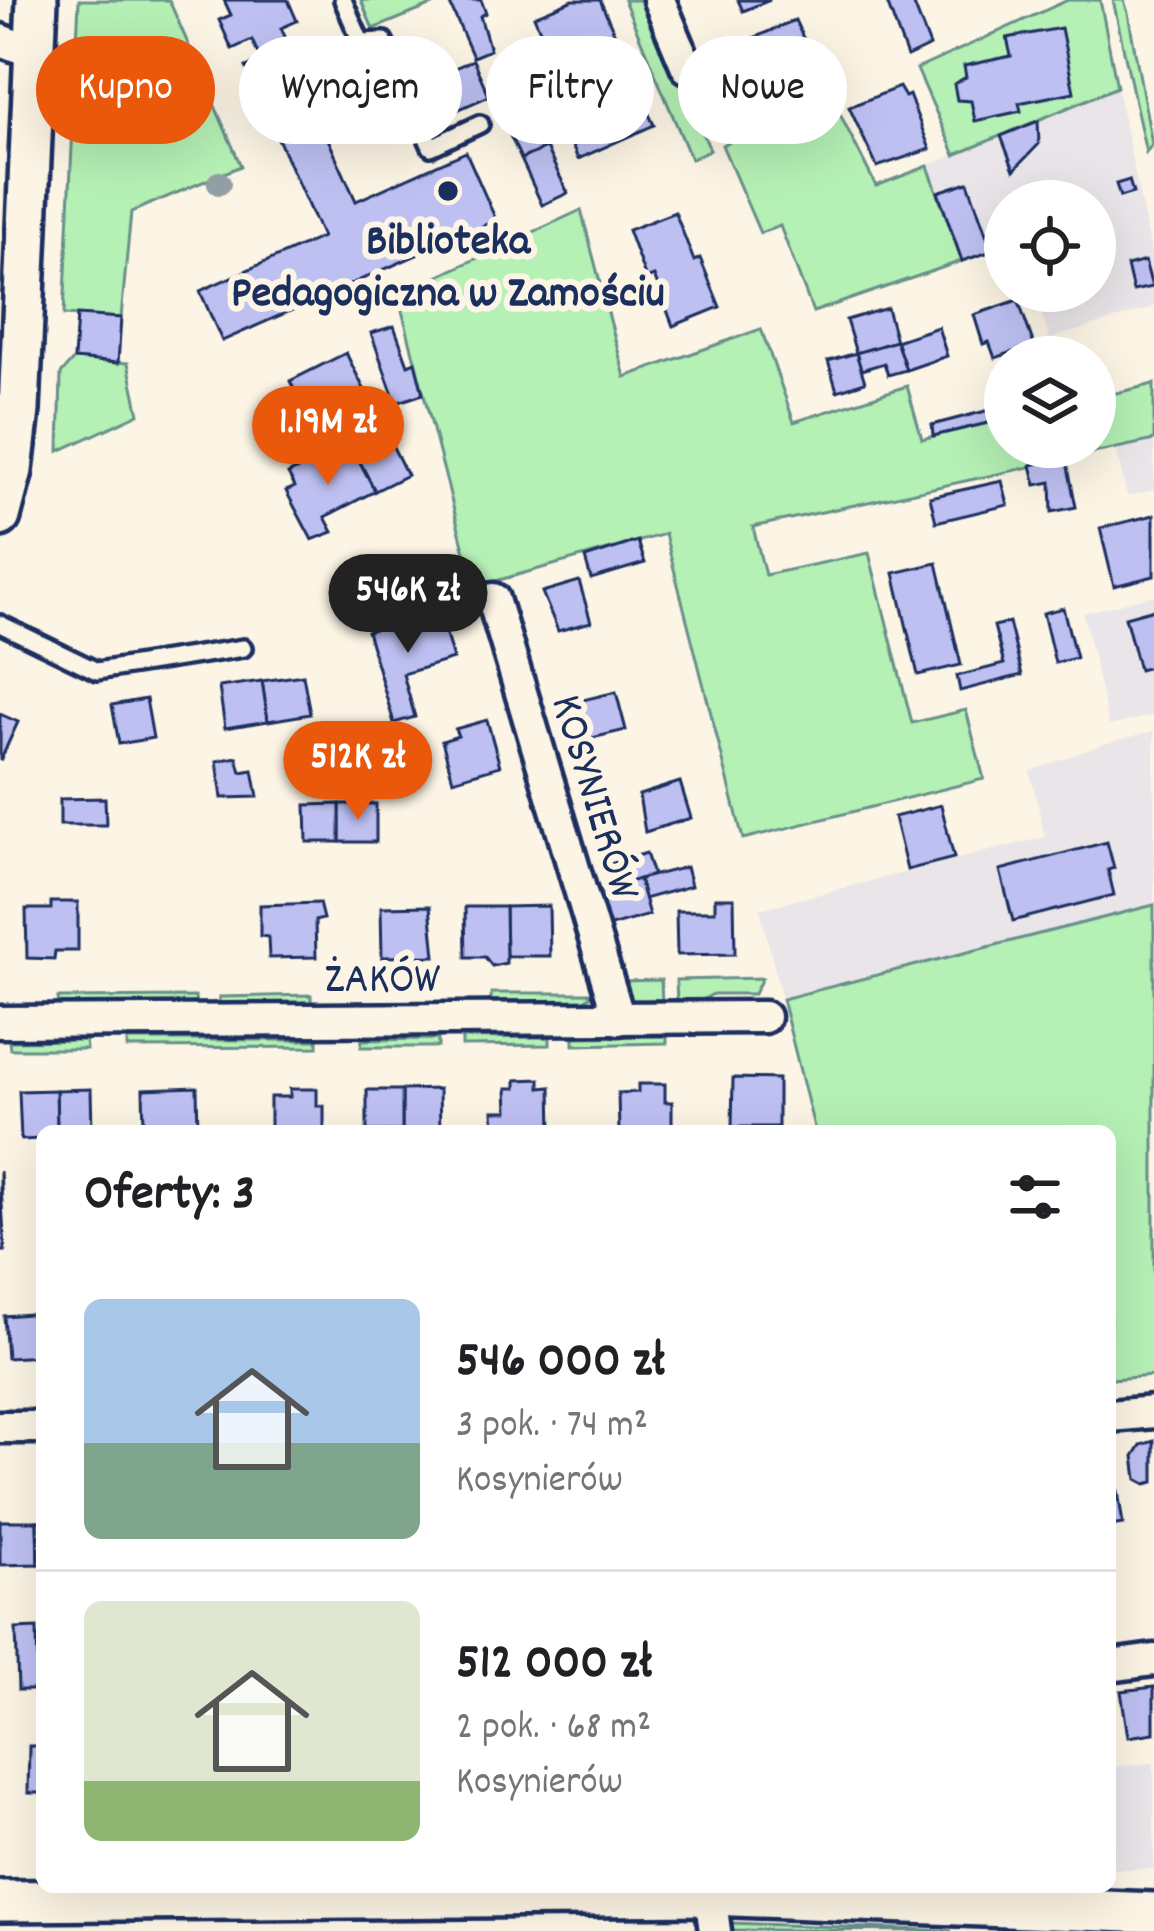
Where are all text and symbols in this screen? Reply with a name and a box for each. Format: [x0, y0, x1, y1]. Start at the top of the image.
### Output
chip: Kupno [36, 36, 215, 144]
chip: Wynajem [239, 36, 462, 144]
chip: Filtry [486, 36, 654, 144]
chip: Nowe [678, 36, 847, 144]
marker: Biblioteka Pedagogiczna w Zamościu [435, 178, 461, 204]
map controls [984, 180, 1116, 468]
button: locate [984, 180, 1116, 312]
place label: Biblioteka Pedagogiczna w Zamościu [231, 212, 665, 328]
button: layers [984, 336, 1116, 468]
pin: 1.19M zł [204, 386, 452, 488]
text: 1.19M zł [279, 397, 377, 452]
pin: 546K zł [297, 554, 519, 656]
text: 546K zł [356, 565, 461, 620]
street label: KOSYNIERÓW [531, 687, 654, 909]
pin: 512K zł [247, 721, 469, 823]
text: 512K zł [310, 732, 406, 787]
street label: ŻAKÓW [324, 950, 440, 1014]
text: Oferty: 3 [84, 1161, 255, 1233]
icon: filters [1002, 1164, 1068, 1230]
text: 546 000 zł [456, 1328, 665, 1400]
icon: home [180, 1347, 324, 1491]
text: 3 pok. · 74 m² [456, 1400, 648, 1455]
text: Kosynierów [456, 1455, 623, 1510]
text: 512 000 zł [456, 1630, 652, 1702]
icon: home [180, 1649, 324, 1793]
text: 2 pok. · 68 m² [456, 1702, 651, 1757]
text: Kosynierów [456, 1757, 623, 1812]

